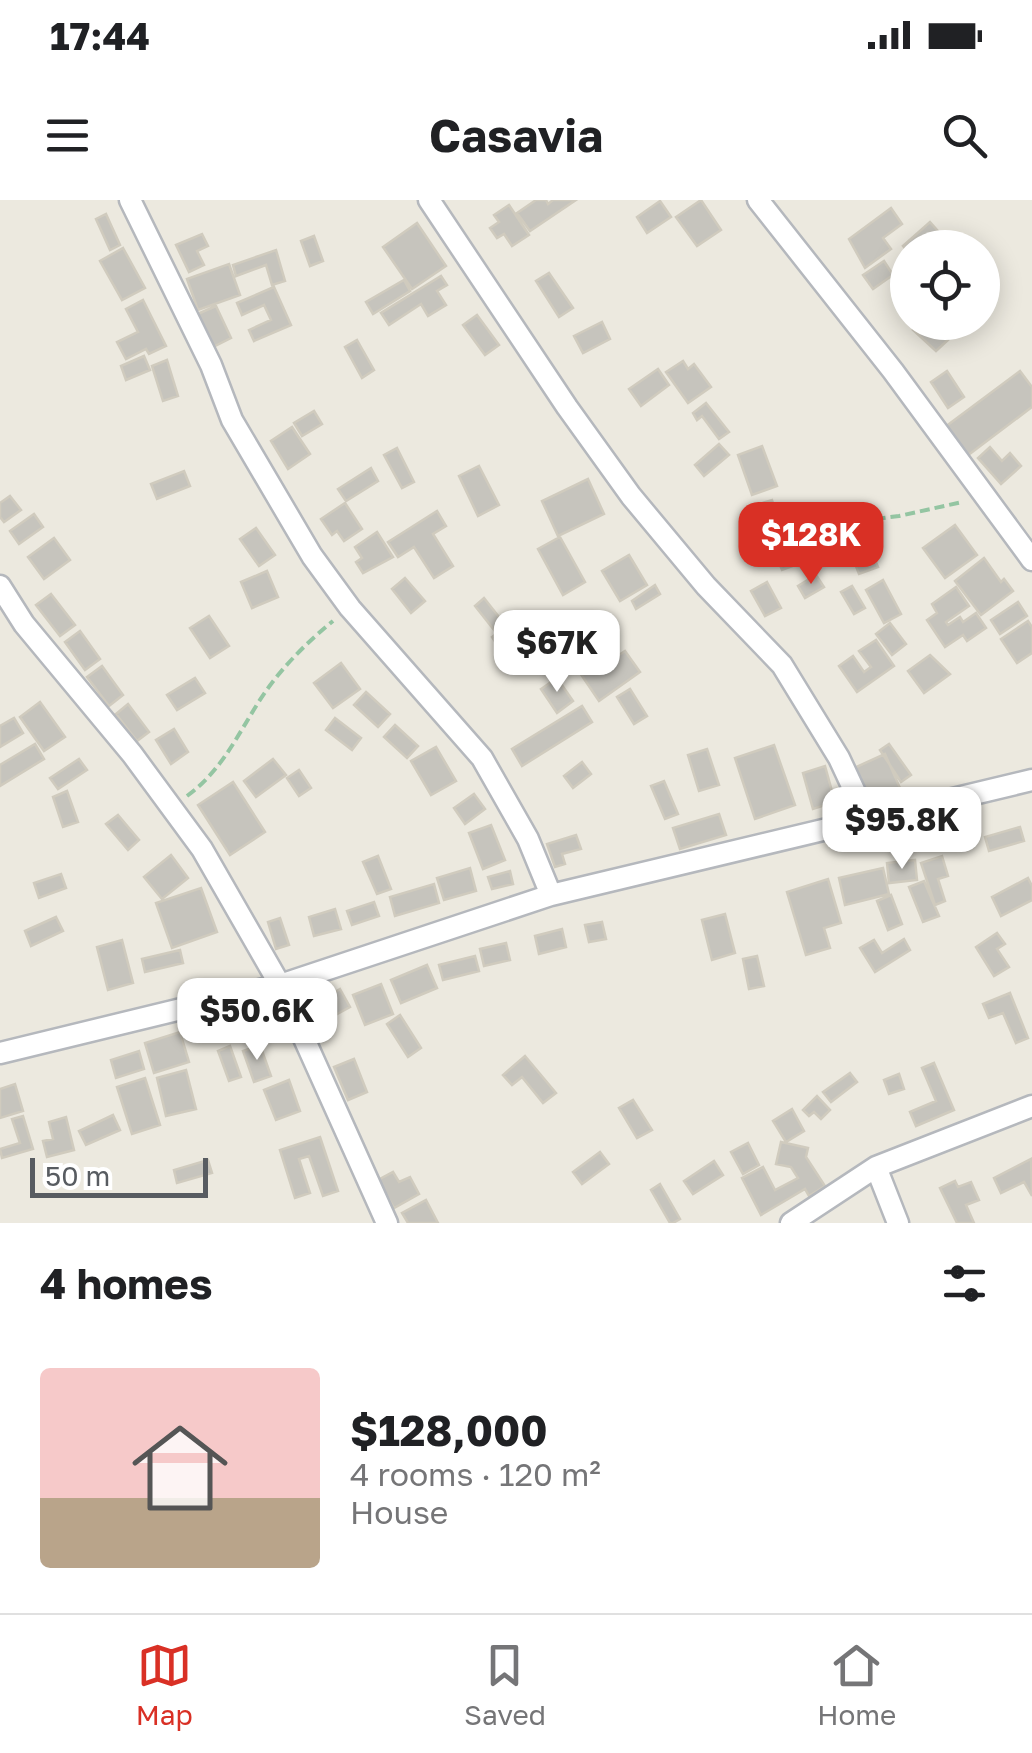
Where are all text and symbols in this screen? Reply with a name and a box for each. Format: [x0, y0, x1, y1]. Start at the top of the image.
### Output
text: 17:44 [50, 13, 150, 58]
icon: menu [40, 108, 95, 163]
text: Casavia [429, 108, 603, 162]
icon: search [937, 108, 992, 163]
map controls [890, 230, 1000, 340]
button: locate [890, 230, 1000, 340]
pin: $128K [741, 502, 881, 587]
text: $128K [760, 515, 862, 553]
pin: $67K [498, 610, 616, 695]
text: $67K [516, 623, 598, 661]
pin: $95.8K [821, 787, 983, 872]
text: $95.8K [844, 800, 960, 838]
pin: $50.6K [176, 978, 338, 1063]
text: $50.6K [199, 991, 315, 1029]
scale bar [30, 1153, 208, 1198]
text: 50 m [45, 1159, 110, 1192]
icon: filters [937, 1256, 992, 1311]
text: 4 homes [40, 1258, 212, 1308]
text: $128,000 [350, 1405, 548, 1455]
icon: home [120, 1408, 240, 1528]
text: 4 rooms · 120 m² [350, 1455, 601, 1493]
text: House [350, 1493, 448, 1531]
tab: Map [136, 1638, 193, 1731]
tab: Saved [464, 1638, 546, 1731]
tab: Home [817, 1638, 896, 1731]

